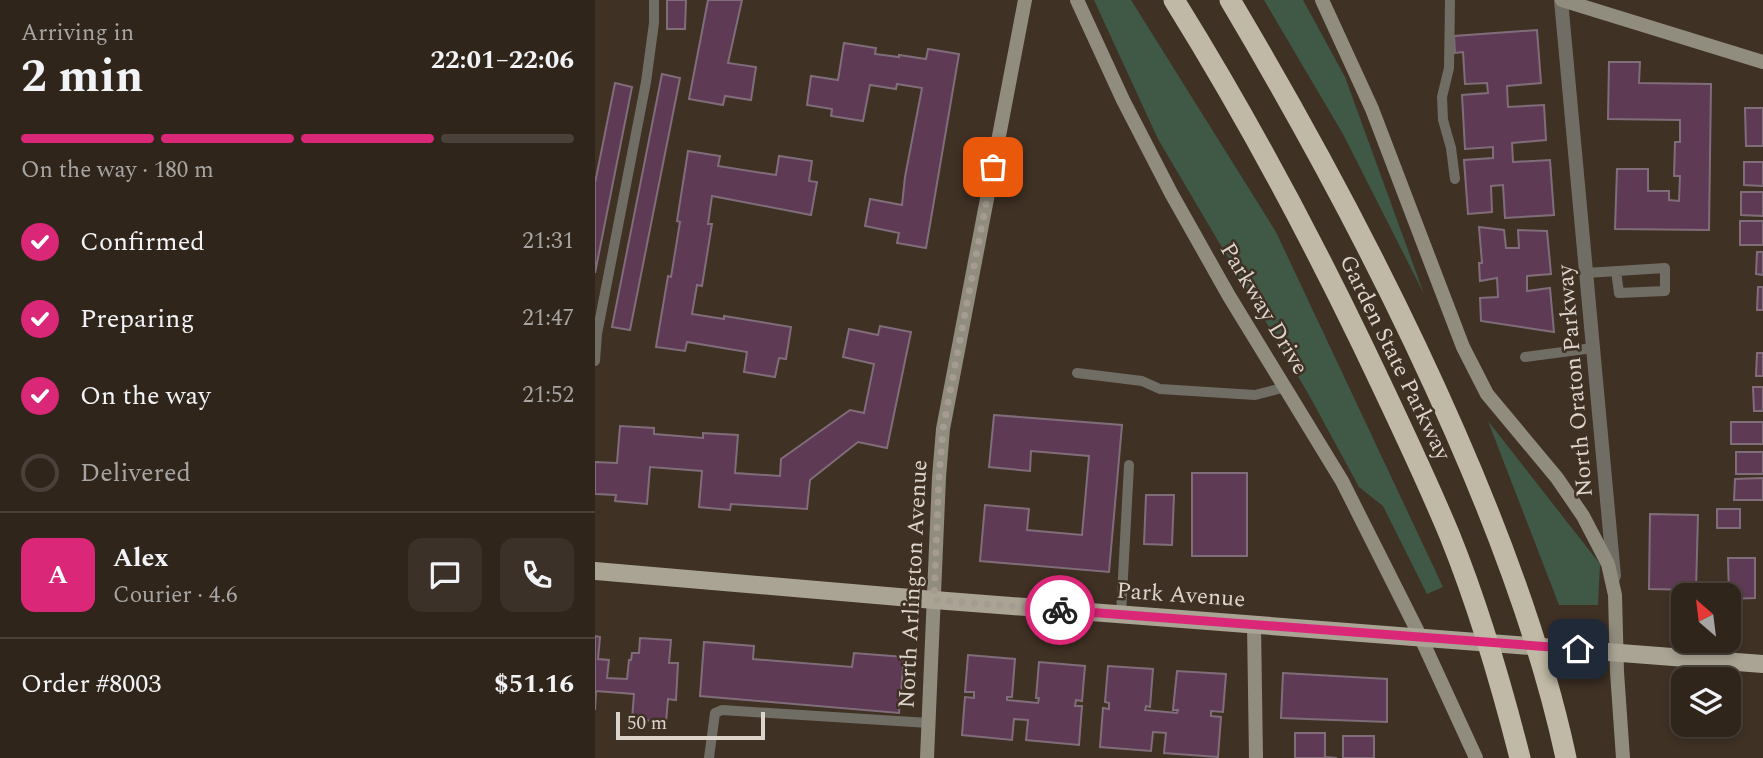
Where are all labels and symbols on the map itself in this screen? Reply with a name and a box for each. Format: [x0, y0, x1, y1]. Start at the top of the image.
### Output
pin [963, 137, 1023, 197]
street label: Parkway Drive [1210, 236, 1317, 382]
street label: Garden State Parkway [1330, 249, 1460, 467]
street label: North Oraton Parkway [1548, 262, 1603, 498]
street label: North Arlington Avenue [890, 459, 937, 709]
street label: Park Avenue [1115, 574, 1247, 617]
courier [1025, 575, 1095, 645]
north arrow [1671, 583, 1741, 653]
pin [1548, 619, 1608, 679]
scale bar [616, 709, 765, 741]

